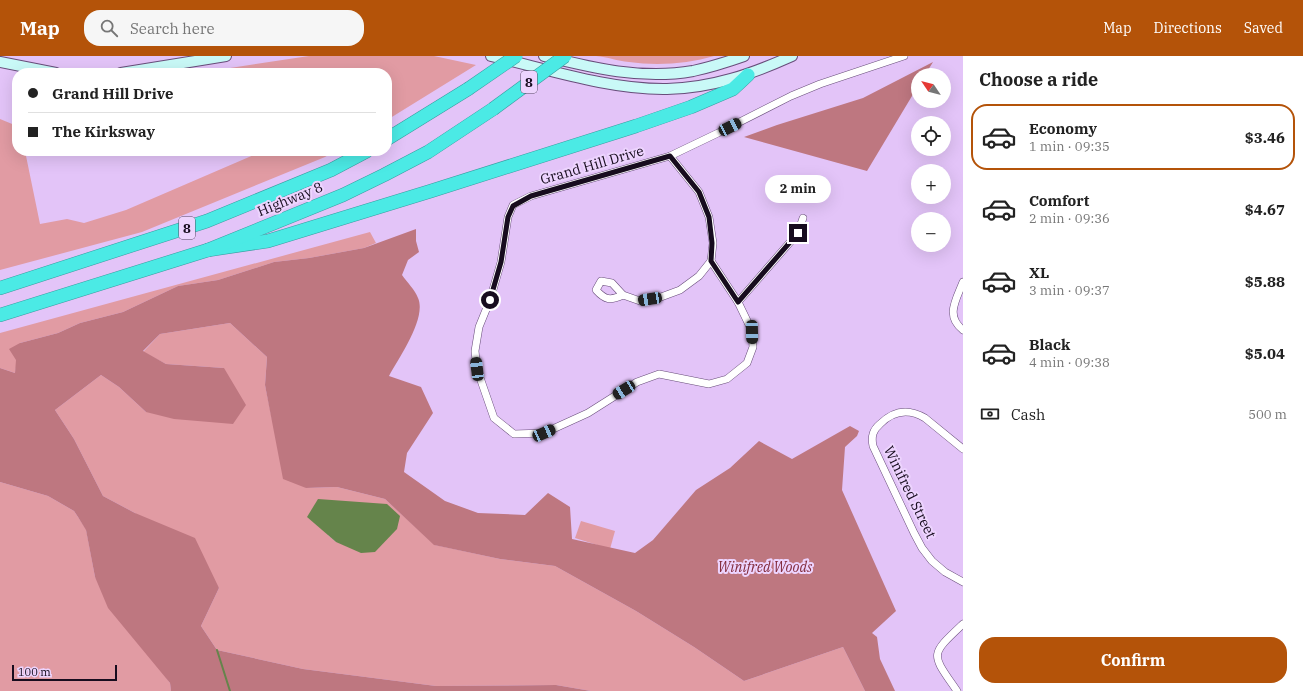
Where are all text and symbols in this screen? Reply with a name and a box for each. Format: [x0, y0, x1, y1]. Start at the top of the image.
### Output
search box [84, 10, 364, 46]
text: Map [20, 16, 60, 40]
icon: search [98, 17, 120, 39]
text: Search here [130, 19, 214, 38]
text: Map [1103, 19, 1132, 37]
text: Directions [1154, 19, 1222, 37]
text: Saved [1244, 19, 1283, 37]
north arrow [911, 68, 951, 108]
map controls [911, 68, 951, 252]
text: Choose a ride [979, 68, 1098, 91]
road number: 8 [521, 71, 537, 93]
text: Grand Hill Drive [52, 84, 173, 103]
car [717, 116, 743, 138]
button: locate [911, 116, 951, 156]
icon: car [981, 119, 1017, 155]
text: Economy [1029, 119, 1097, 138]
text: The Kirksway [52, 122, 155, 141]
text: $3.46 [1245, 128, 1285, 147]
text: 1 min · 09:35 [1029, 138, 1110, 155]
street label: Grand Hill Drive [538, 142, 646, 188]
button: + [911, 164, 951, 204]
callout: 2 min [765, 175, 831, 203]
street label: Highway 8 [255, 178, 325, 220]
text: 2 min [780, 180, 816, 197]
icon: car [981, 191, 1017, 227]
text: Comfort [1029, 191, 1089, 210]
text: $4.67 [1245, 200, 1285, 219]
text: 2 min · 09:36 [1029, 210, 1110, 227]
button: − [911, 212, 951, 252]
road number: 8 [179, 217, 195, 239]
route end [789, 224, 807, 242]
icon: car [981, 263, 1017, 299]
text: XL [1029, 263, 1049, 282]
text: $5.88 [1245, 272, 1285, 291]
text: 3 min · 09:37 [1029, 282, 1110, 299]
route start [481, 291, 499, 309]
car [637, 291, 663, 307]
car [746, 320, 758, 344]
icon: car [981, 335, 1017, 371]
text: Black [1029, 335, 1070, 354]
text: $5.04 [1245, 344, 1285, 363]
text: 4 min · 09:38 [1029, 354, 1110, 371]
car [470, 356, 484, 382]
car [611, 379, 637, 401]
icon: cash [979, 403, 1001, 425]
text: Cash [1011, 405, 1045, 424]
text: 500 m [1248, 406, 1287, 423]
car [531, 423, 557, 443]
street label: Winifred Street [880, 443, 940, 541]
park label: Winifred Woods [718, 558, 813, 576]
button: Confirm [979, 637, 1287, 683]
scale bar [12, 663, 117, 682]
text: 100 m [18, 665, 51, 679]

